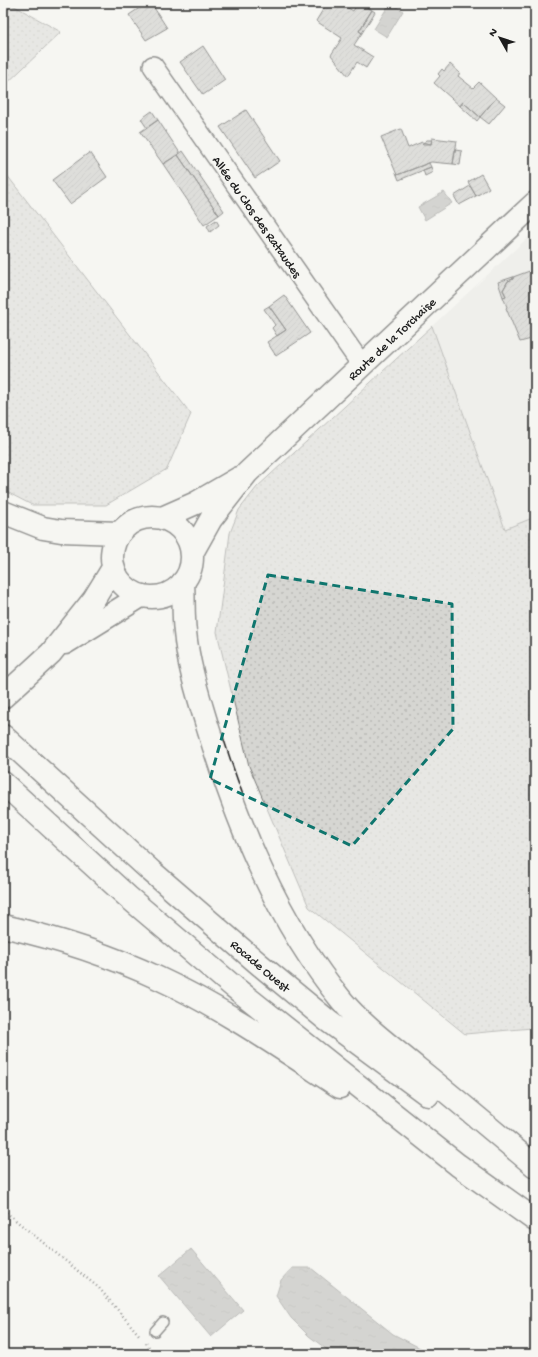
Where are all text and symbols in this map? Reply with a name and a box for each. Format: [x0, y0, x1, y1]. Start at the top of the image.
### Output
north arrow [480, 18, 520, 58]
text: N [487, 26, 501, 40]
street label: Allée du Clos des Rataudes [208, 154, 304, 282]
street label: Route de la Torchaise [346, 295, 440, 384]
street label: Rocade Ouest [226, 938, 294, 997]

